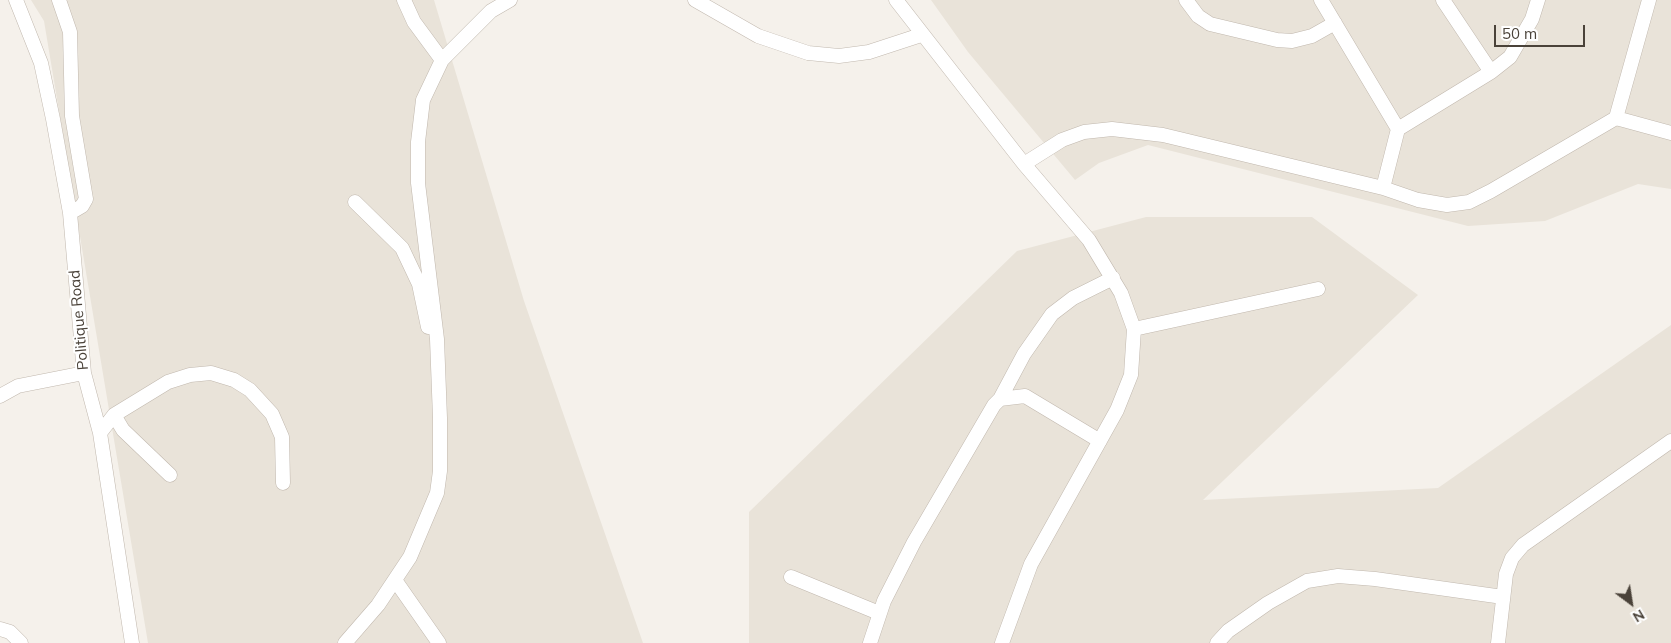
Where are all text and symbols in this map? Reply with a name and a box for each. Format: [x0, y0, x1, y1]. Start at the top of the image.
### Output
scale bar [1496, 15, 1587, 47]
text: 50 m [1502, 24, 1537, 43]
street label: Politique Road [66, 269, 92, 371]
north arrow [1606, 578, 1656, 628]
text: N [1630, 605, 1648, 626]

